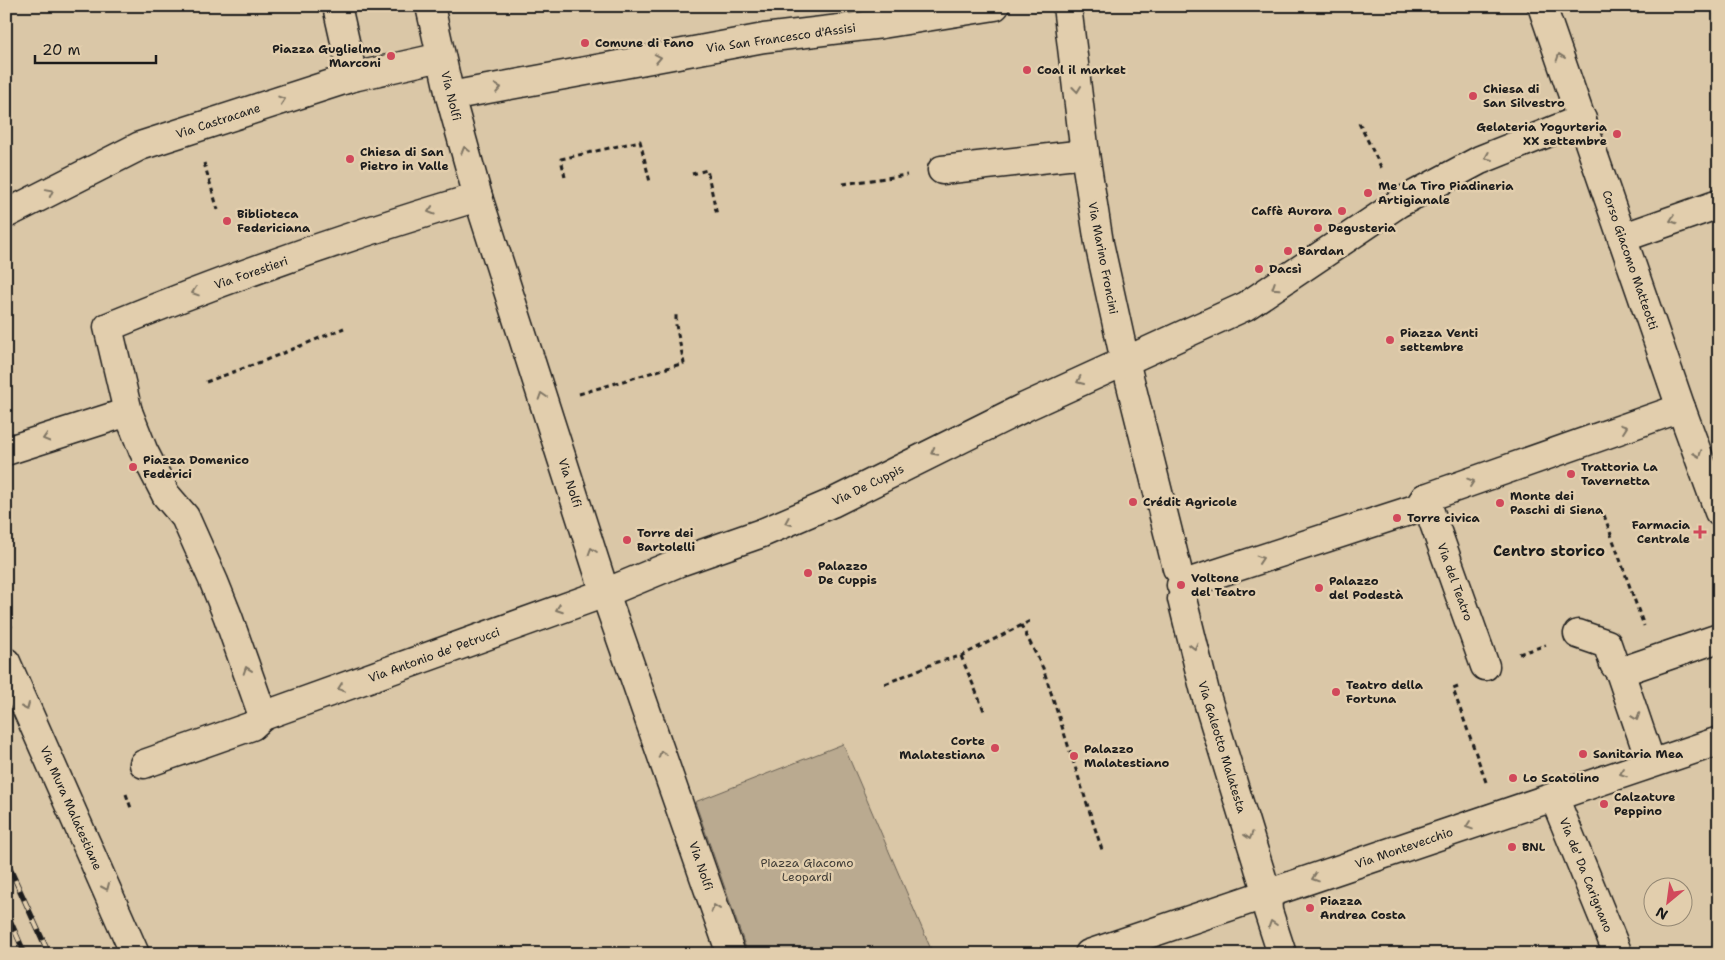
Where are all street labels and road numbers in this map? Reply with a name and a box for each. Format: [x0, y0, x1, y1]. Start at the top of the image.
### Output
street label: Via San Francesco d'Assisi [705, 20, 857, 56]
street label: Via Nolfi [437, 69, 465, 123]
street label: Via Castracane [174, 100, 263, 142]
street label: Corso Giacomo Matteotti [1599, 188, 1661, 332]
street label: Via Marino Froncini [1084, 200, 1122, 316]
street label: Via Forestieri [212, 253, 290, 293]
street label: Via Nolfi [555, 456, 585, 510]
street label: Via De Cuppis [829, 461, 907, 509]
street label: Via del Teatro [1433, 541, 1477, 623]
street label: Via Antonio de' Petrucci [366, 624, 502, 686]
street label: Via Galeotto Malatesta [1194, 679, 1250, 816]
street label: Via Mura Malatestiane [36, 743, 106, 873]
street label: Via de' Da Carignano [1556, 815, 1616, 935]
street label: Via Montevecchio [1353, 824, 1455, 872]
street label: Via Nolfi [685, 839, 717, 893]

